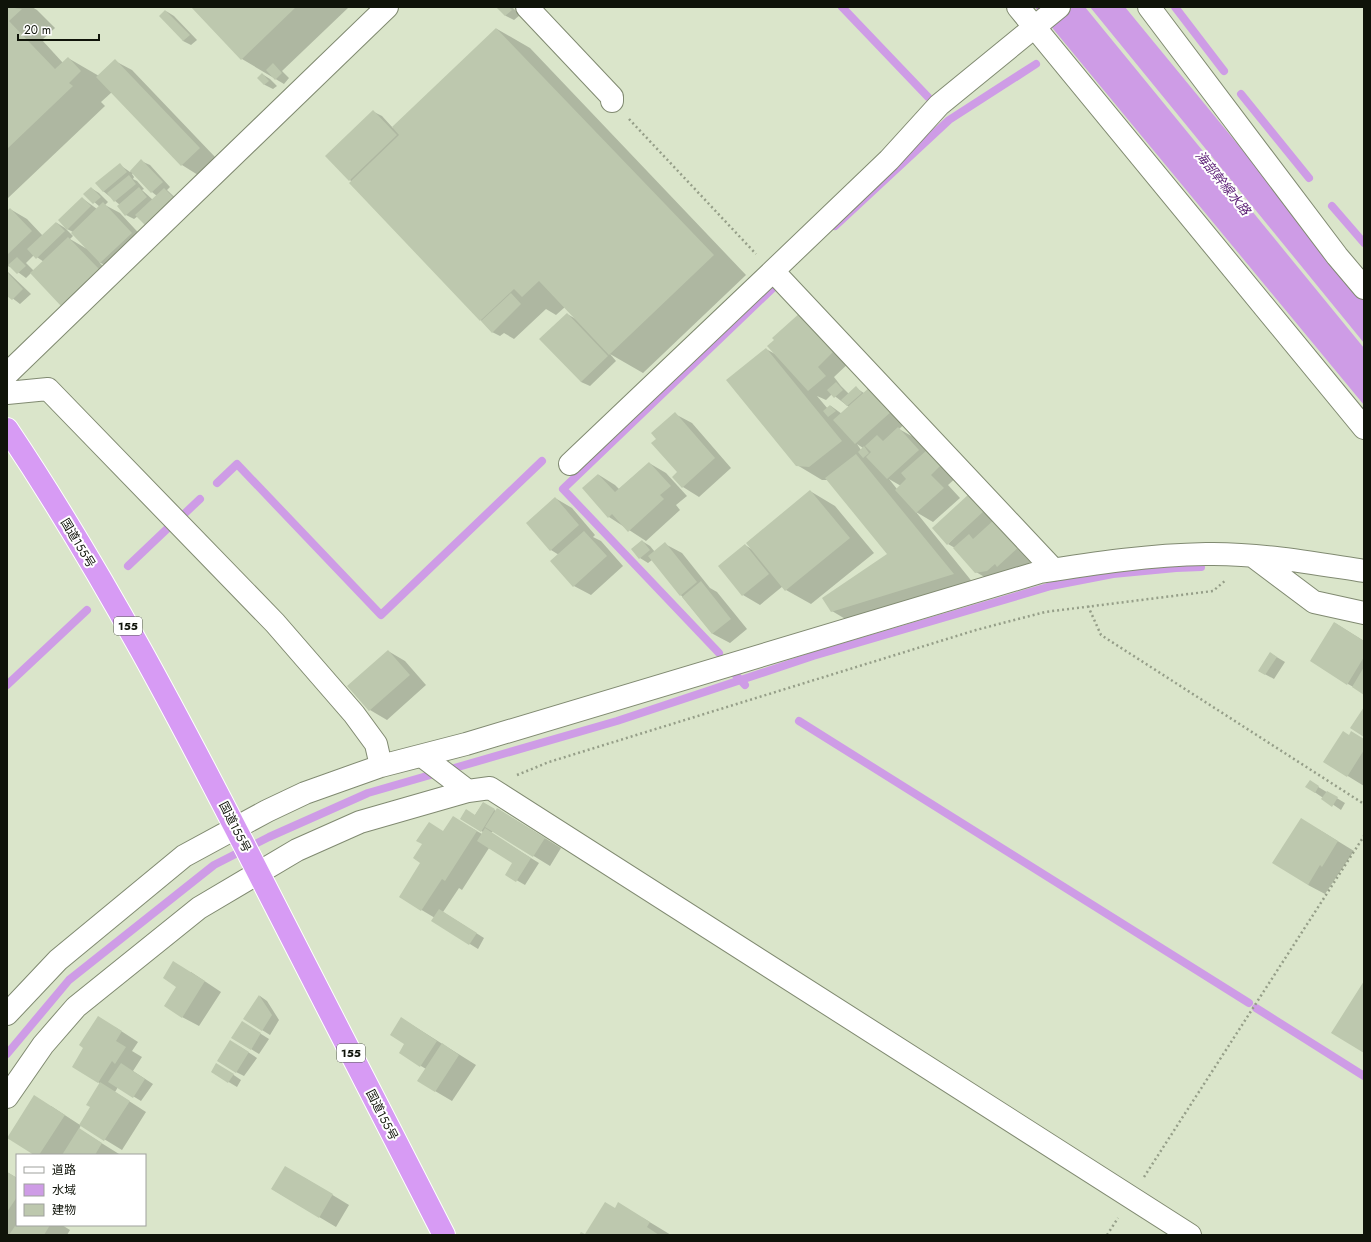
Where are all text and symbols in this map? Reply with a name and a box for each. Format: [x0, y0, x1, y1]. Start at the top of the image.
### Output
scale bar [18, 16, 99, 42]
text: 20 m [24, 21, 51, 39]
water label: 海部幹線水路 [1191, 147, 1256, 220]
street label: 国道155号 [56, 515, 100, 571]
road number: 155 [114, 617, 142, 635]
street label: 国道155号 [215, 798, 255, 856]
road number: 155 [337, 1044, 365, 1062]
street label: 国道155号 [362, 1086, 402, 1144]
legend [16, 1154, 146, 1226]
text: 道路 [52, 1161, 76, 1179]
text: 水域 [52, 1181, 76, 1199]
text: 建物 [52, 1201, 76, 1219]

